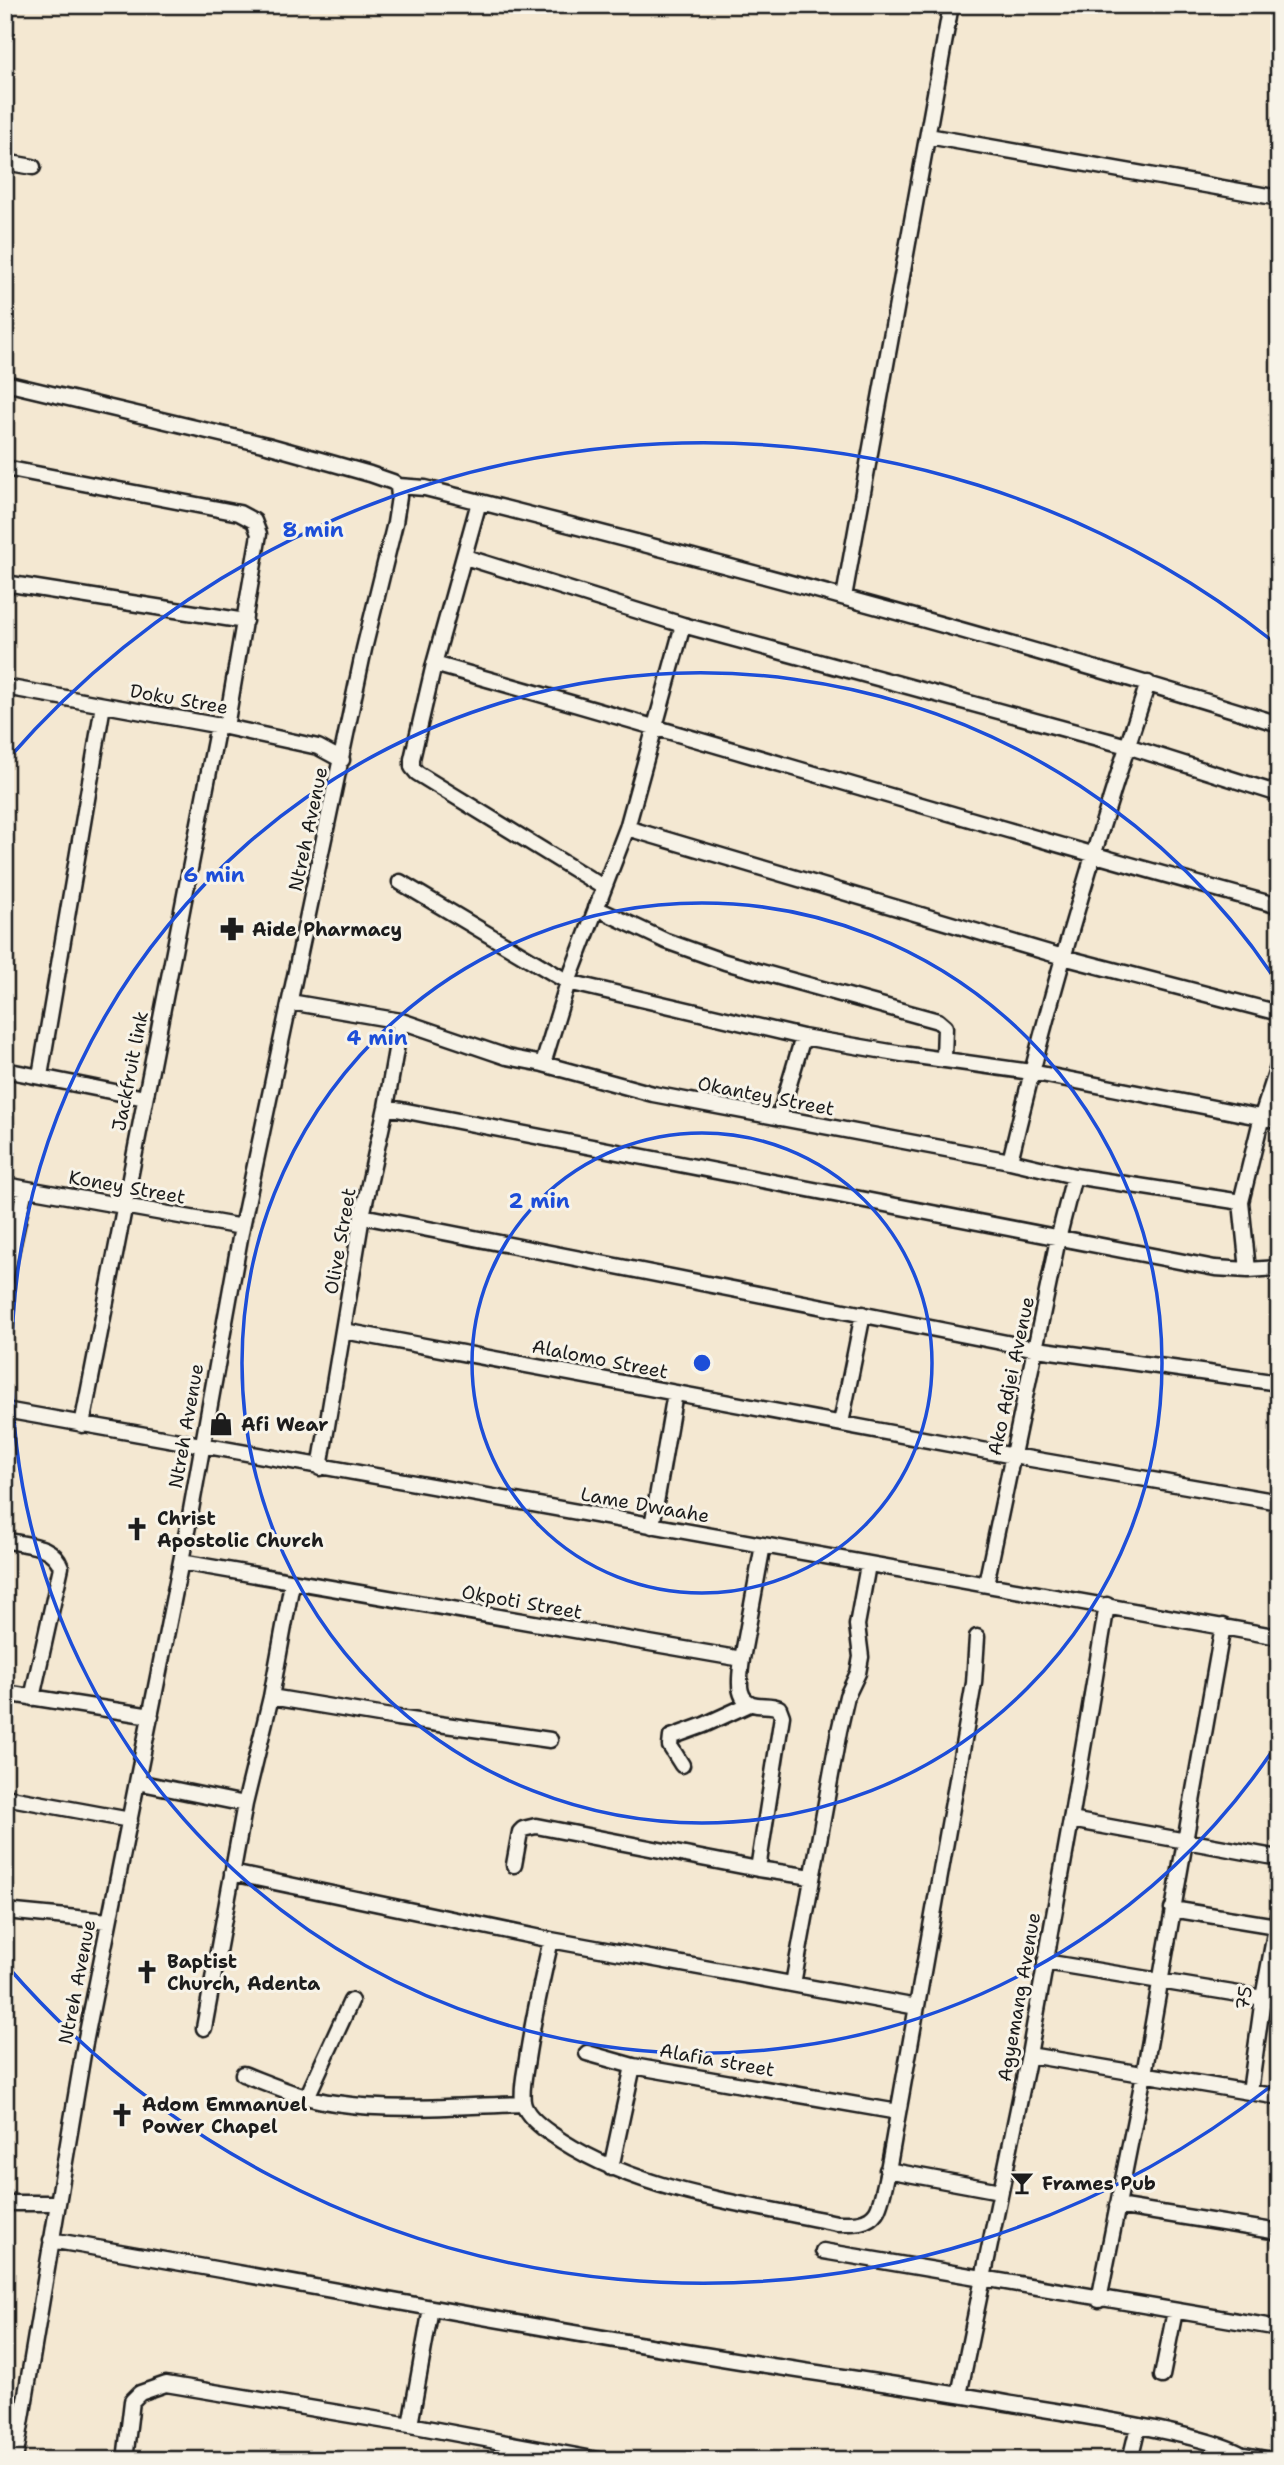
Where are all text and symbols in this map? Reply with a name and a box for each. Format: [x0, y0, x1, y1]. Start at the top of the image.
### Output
text: 8 min [282, 516, 344, 544]
street label: Doku Stree [128, 678, 230, 720]
street label: Ntreh Avenue [283, 765, 333, 893]
text: 6 min [183, 861, 245, 889]
pharmacy icon: Aide Pharmacy [218, 915, 246, 943]
place label: Aide Pharmacy [252, 917, 402, 942]
street label: Jackfruit link [106, 1009, 154, 1133]
text: 4 min [346, 1024, 408, 1052]
street label: Okantey Street [695, 1070, 837, 1122]
street label: Koney Street [67, 1164, 187, 1210]
street label: Olive Street [318, 1186, 362, 1296]
text: 2 min [508, 1187, 570, 1215]
street label: Ako Adjei Avenue [982, 1294, 1040, 1458]
street label: Alalomo Street [530, 1334, 670, 1384]
centre of rings [690, 1351, 714, 1375]
street label: Ntreh Avenue [163, 1362, 209, 1490]
shop icon: Afi Wear [207, 1410, 235, 1438]
place label: Afi Wear [241, 1412, 328, 1437]
street label: Lame Dwaahe [579, 1481, 711, 1529]
place label: Christ Apostolic Church [157, 1506, 324, 1553]
church icon: Christ Apostolic Church [123, 1515, 151, 1543]
street label: Okpoti Street [460, 1579, 584, 1625]
street label: Agyemang Avenue [992, 1910, 1046, 2084]
street label: Ntreh Avenue [53, 1918, 101, 2046]
place label: Baptist Church, Adenta [167, 1949, 320, 1996]
church icon: Baptist Church, Adenta [133, 1958, 161, 1986]
street label: 75 [1230, 1984, 1258, 2012]
street label: Alafia street [658, 2038, 776, 2082]
place label: Adom Emmanuel Power Chapel [142, 2092, 308, 2139]
church icon: Adom Emmanuel Power Chapel [108, 2101, 136, 2129]
bar icon: Frames Pub [1008, 2169, 1036, 2197]
place label: Frames Pub [1042, 2171, 1156, 2196]

